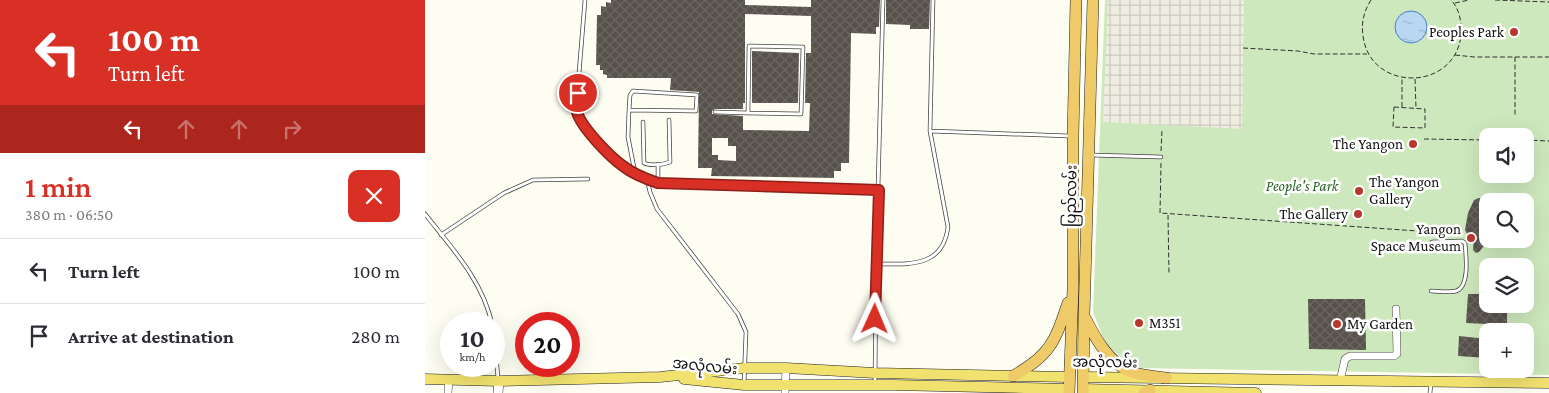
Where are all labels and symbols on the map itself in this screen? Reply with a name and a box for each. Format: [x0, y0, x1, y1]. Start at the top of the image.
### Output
place label: Peoples Park [1429, 24, 1505, 41]
marker: Peoples Park [1508, 26, 1520, 38]
pin [557, 72, 599, 114]
place label: The Yangon [1333, 136, 1403, 153]
marker: The Yangon [1407, 138, 1419, 150]
street label: ပြည်လမ်း [1060, 165, 1084, 227]
place label: The Yangon Gallery [1369, 174, 1439, 208]
park label: People's Park [1266, 178, 1340, 195]
marker: The Yangon Gallery [1353, 185, 1365, 197]
place label: The Gallery [1279, 206, 1348, 223]
marker: The Gallery [1352, 208, 1364, 220]
place label: Yangon Space Museum [1371, 221, 1461, 255]
marker: Yangon Space Museum [1465, 232, 1477, 244]
position arrow [848, 292, 900, 344]
speed limit sign: 20 [515, 312, 580, 377]
place label: M351 [1149, 315, 1181, 331]
place label: My Garden [1347, 316, 1413, 333]
marker: M351 [1133, 317, 1145, 329]
marker: My Garden [1331, 318, 1343, 330]
street label: အလုံလမ်း [1072, 351, 1138, 375]
street label: အလုံလမ်း [671, 353, 738, 381]

